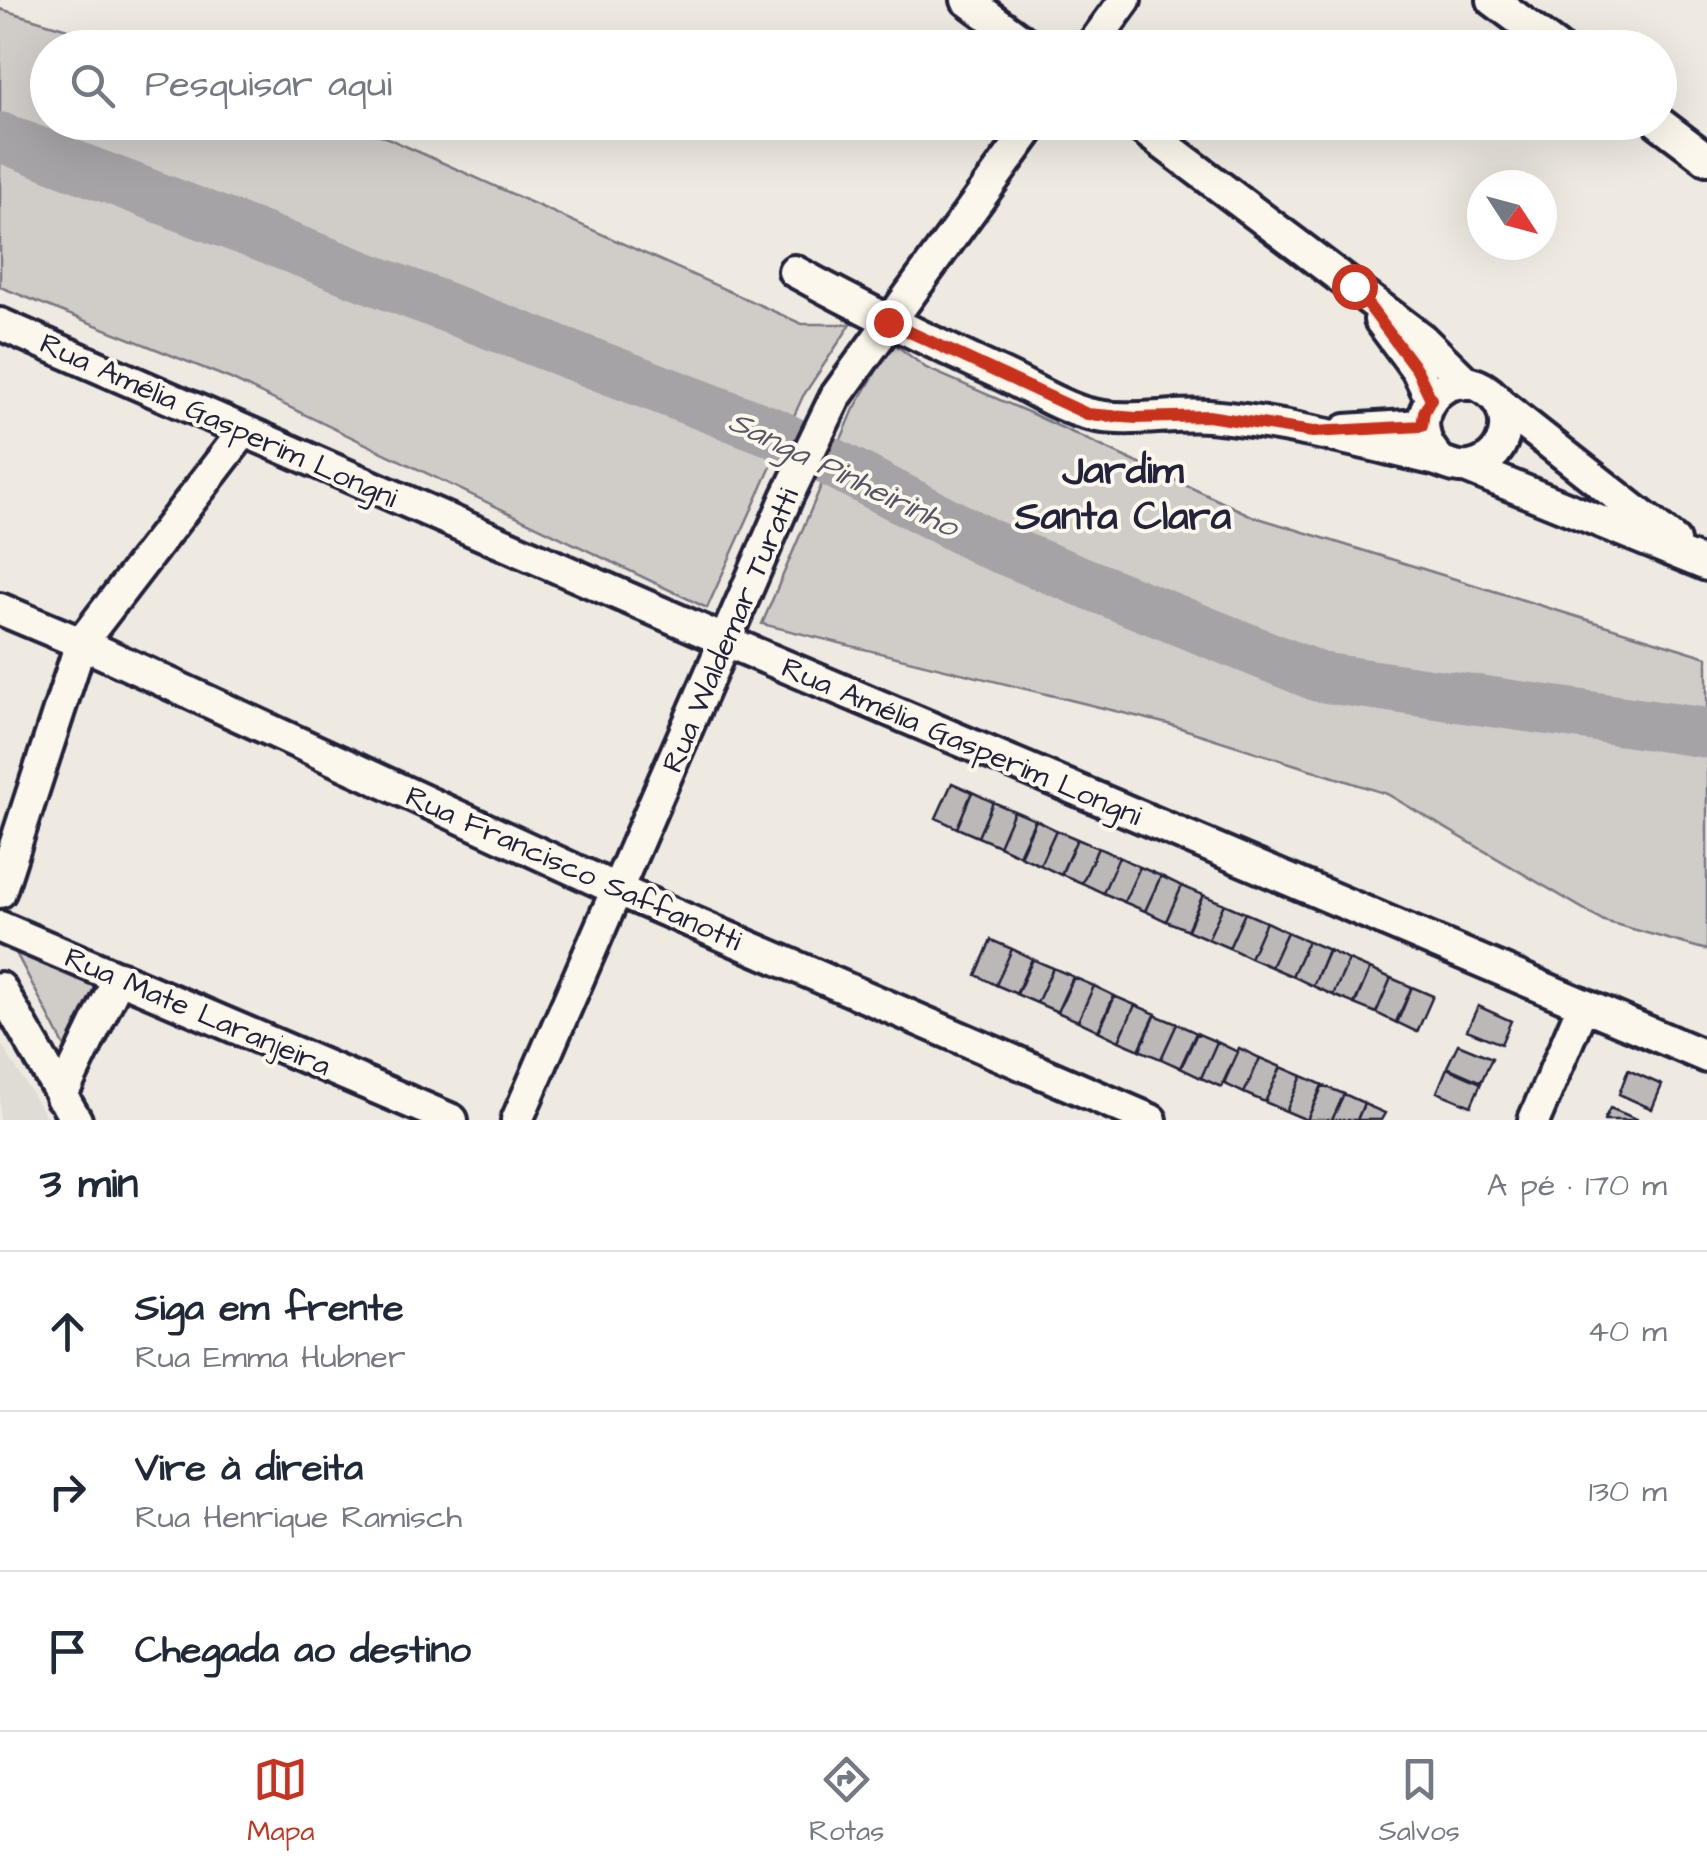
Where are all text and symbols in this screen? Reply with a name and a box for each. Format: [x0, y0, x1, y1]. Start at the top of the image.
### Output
search box [30, 30, 1677, 140]
icon: search [65, 58, 120, 113]
text: Pesquisar aqui [145, 59, 392, 111]
north arrow [1467, 170, 1557, 260]
route start [1332, 264, 1378, 310]
route end [866, 300, 912, 346]
street label: Rua Amélia Gasperim Longni [33, 323, 404, 520]
water label: Sanga Pinheirinho [721, 399, 967, 551]
district label: Jardim Santa Clara [1014, 444, 1232, 545]
street label: Rua Waldemar Turatti [652, 481, 810, 779]
street label: Rua Amélia Gasperim Longni [775, 647, 1149, 838]
street label: Rua Francisco Saffanotti [399, 776, 749, 962]
street label: Rua Mate Laranjeira [58, 937, 337, 1087]
text: 3 min [40, 1156, 138, 1214]
text: A pé · 170 m [1487, 1163, 1667, 1208]
text: Siga em frente [135, 1283, 404, 1335]
icon: ahead [40, 1304, 95, 1359]
text: 40 m [1587, 1309, 1667, 1354]
text: Rua Emma Hubner [135, 1335, 406, 1380]
text: Vire à direita [135, 1443, 363, 1495]
icon: right [40, 1464, 95, 1519]
text: 130 m [1589, 1469, 1667, 1514]
text: Rua Henrique Ramisch [135, 1495, 462, 1540]
icon: arrive [40, 1624, 95, 1679]
text: Chegada ao destino [135, 1625, 471, 1677]
tab: Mapa [247, 1752, 314, 1851]
tab: Rotas [809, 1752, 884, 1851]
tab: Salvos [1379, 1752, 1460, 1851]

